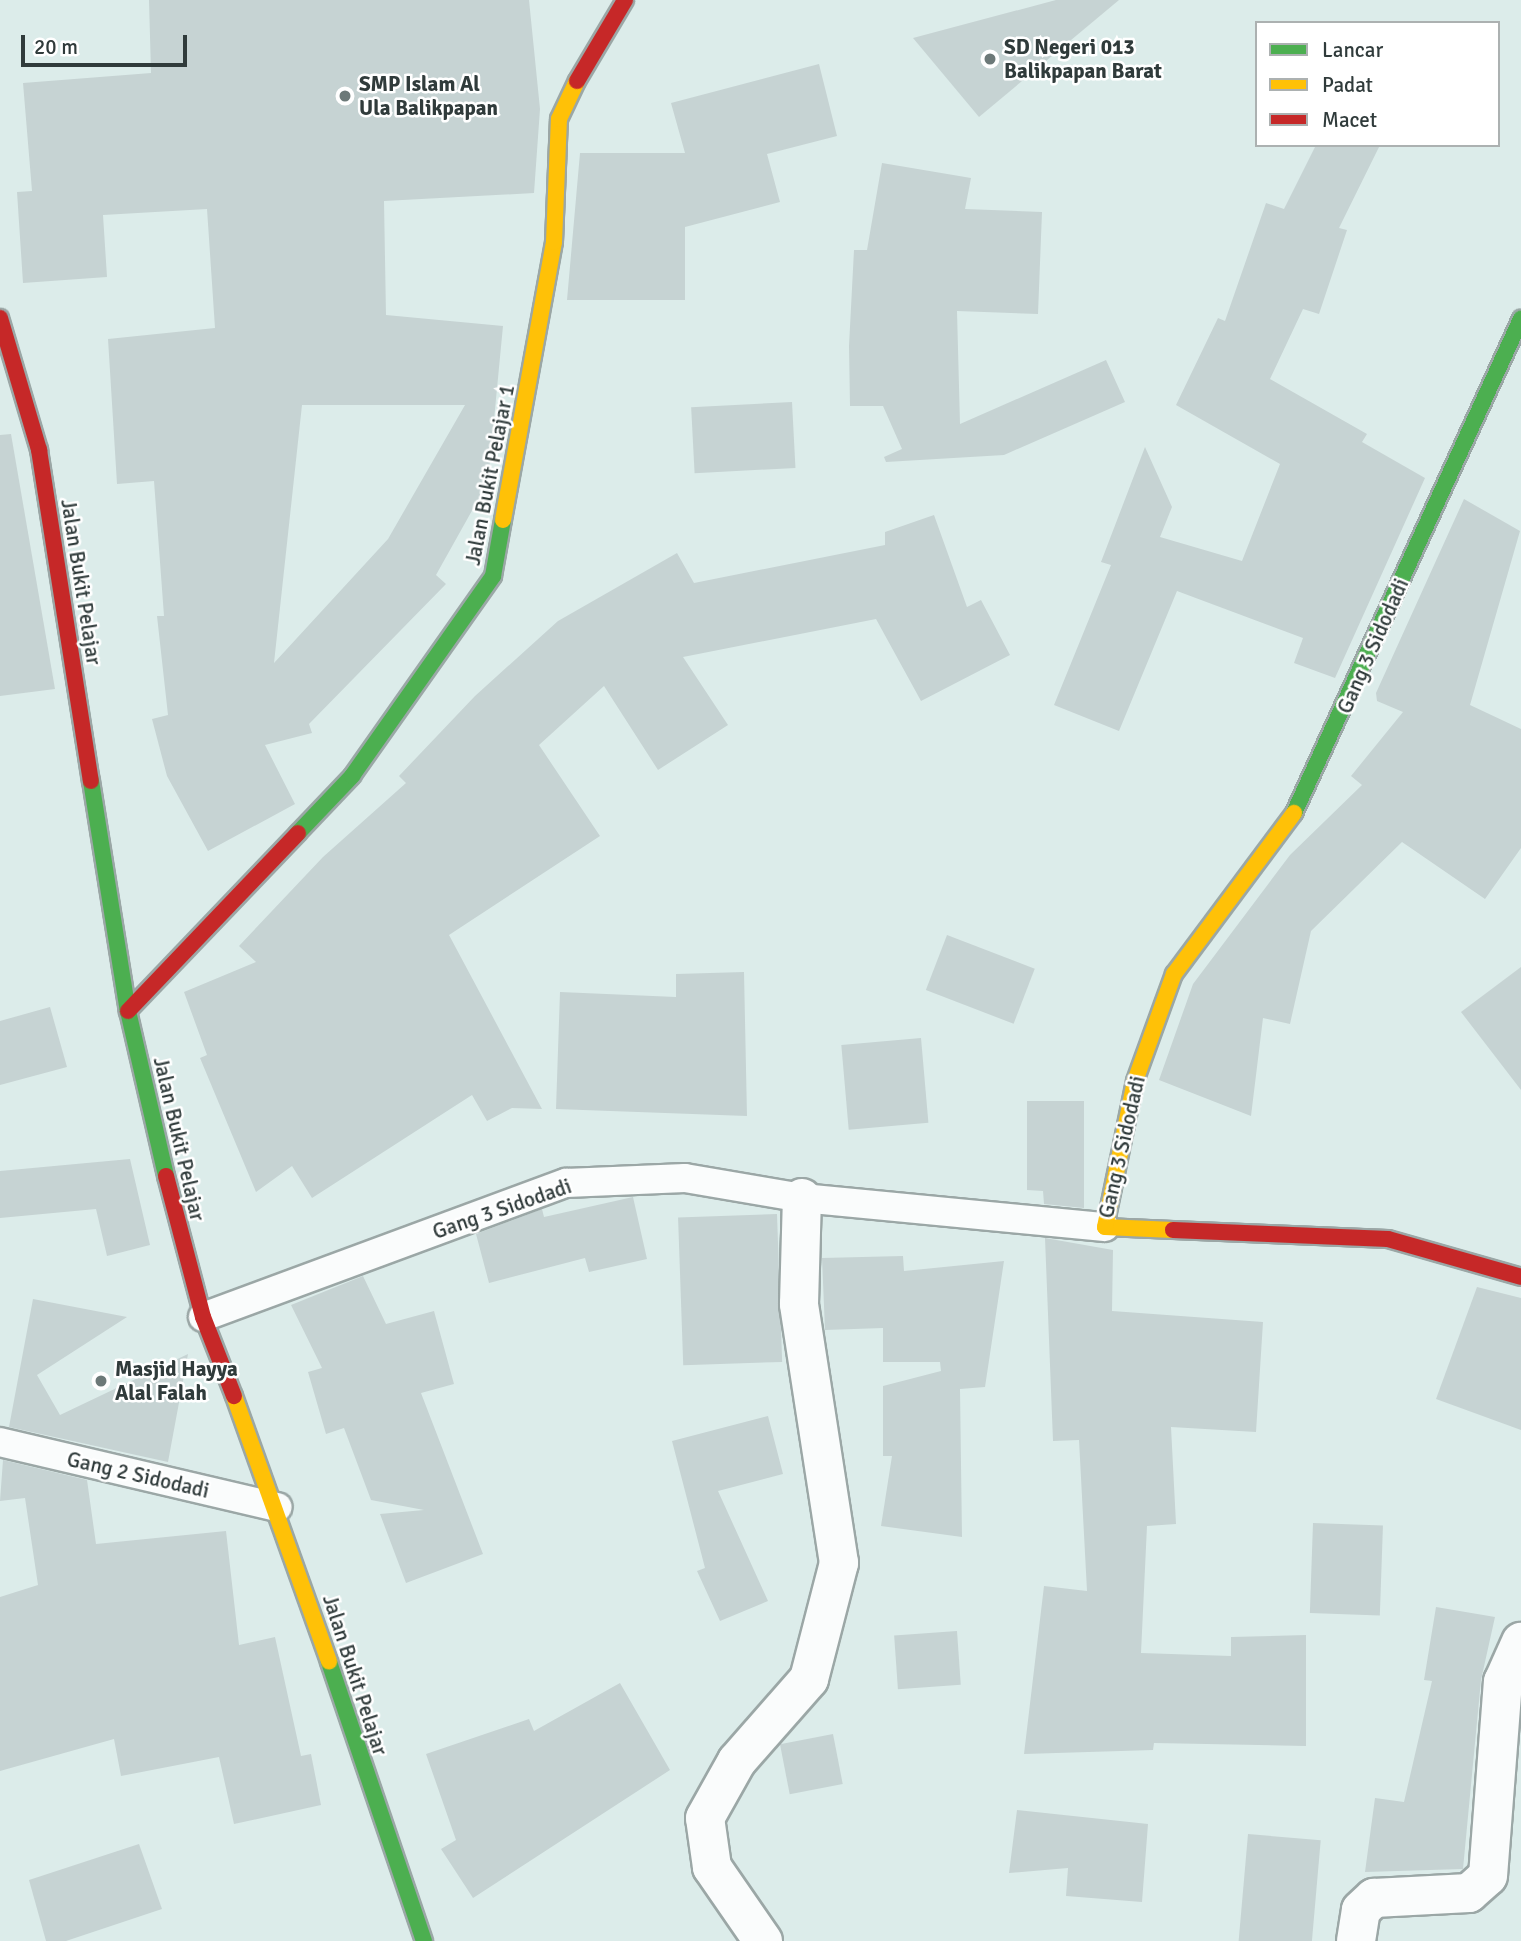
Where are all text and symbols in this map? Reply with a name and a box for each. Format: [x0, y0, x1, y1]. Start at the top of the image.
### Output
scale bar [24, 21, 191, 65]
legend [1255, 21, 1500, 147]
text: 20 m [34, 34, 78, 60]
place label: SD Negeri 013 Balikpapan Barat [1004, 34, 1162, 84]
text: Lancar [1322, 37, 1383, 63]
marker: SD Negeri 013 Balikpapan Barat [982, 51, 998, 67]
place label: SMP Islam Al Ula Balikpapan [359, 71, 498, 121]
text: Padat [1322, 72, 1373, 98]
marker: SMP Islam Al Ula Balikpapan [337, 88, 353, 104]
text: Macet [1322, 107, 1377, 133]
street label: Jalan Bukit Pelajar 1 [460, 383, 520, 567]
street label: Jalan Bukit Pelajar [55, 497, 107, 667]
street label: Gang 3 Sidodadi [1332, 575, 1414, 717]
street label: Jalan Bukit Pelajar [148, 1055, 210, 1223]
street label: Gang 3 Sidodadi [1093, 1073, 1151, 1221]
street label: Gang 3 Sidodadi [429, 1173, 575, 1245]
place label: Masjid Hayya Alal Falah [115, 1356, 238, 1406]
marker: Masjid Hayya Alal Falah [93, 1373, 109, 1389]
street label: Gang 2 Sidodadi [64, 1446, 212, 1504]
street label: Jalan Bukit Pelajar [317, 1591, 393, 1759]

